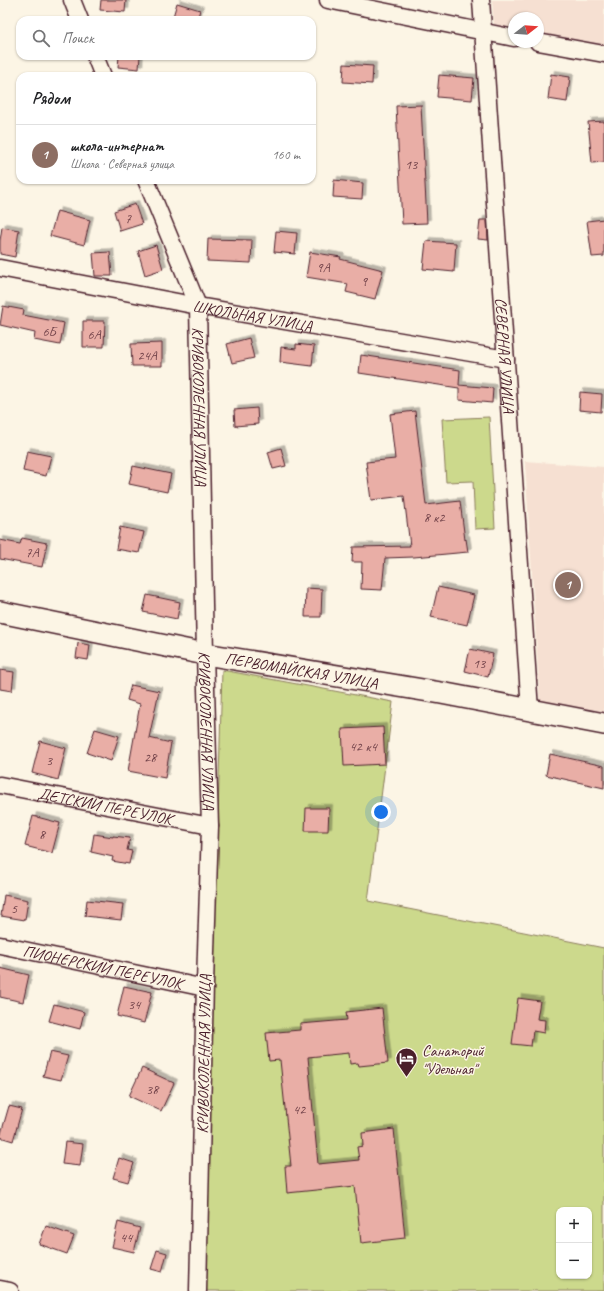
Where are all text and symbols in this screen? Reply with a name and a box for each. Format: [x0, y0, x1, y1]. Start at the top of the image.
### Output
north arrow [508, 12, 544, 48]
search box [16, 16, 316, 60]
icon: search [30, 27, 52, 49]
text: Поиск [62, 29, 94, 48]
text: Рядом [32, 88, 70, 109]
text: школа-интернат [70, 137, 164, 156]
text: 1 [42, 147, 48, 163]
text: 160 m [272, 147, 300, 163]
text: Школа · Северная улица [70, 156, 174, 172]
house number: 13 [405, 156, 419, 173]
house number: 7 [125, 210, 132, 227]
house number: 9А [316, 259, 331, 276]
house number: 9 [361, 273, 369, 290]
street label: ШКОЛЬНАЯ УЛИЦА [191, 296, 315, 337]
street label: СЕВЕРНАЯ УЛИЦА [491, 297, 519, 415]
house number: 6Б [42, 323, 59, 340]
house number: 6А [87, 326, 102, 343]
street label: КРИВОКОЛЕННАЯ УЛИЦА [187, 327, 211, 487]
house number: 24А [137, 347, 158, 364]
house number: 8 к2 [423, 509, 446, 526]
house number: 7А [25, 544, 40, 561]
pin: 1 [555, 570, 581, 600]
street label: ПЕРВОМАЙСКАЯ УЛИЦА [223, 648, 380, 694]
street label: КРИВОКОЛЕННАЯ УЛИЦА [194, 651, 219, 811]
house number: 13 [473, 655, 487, 672]
house number: 42 к4 [349, 738, 378, 755]
house number: 28 [144, 749, 158, 766]
house number: 3 [46, 752, 54, 769]
street label: ДЕТСКИЙ ПЕРЕУЛОК [36, 784, 177, 830]
your location [371, 802, 391, 822]
house number: 8 [39, 826, 47, 843]
house number: 5 [11, 900, 18, 917]
street label: ПИОНЕРСКИЙ ПЕРЕУЛОК [21, 941, 187, 995]
street label: КРИВОКОЛЕННАЯ УЛИЦА [193, 973, 215, 1134]
house number: 34 [128, 996, 142, 1013]
place label: Санаторий "Удельная" [422, 1041, 485, 1079]
hotel icon: Санаторий "Удельная" [394, 1046, 420, 1079]
house number: 38 [146, 1081, 160, 1098]
house number: 42 [293, 1101, 307, 1118]
map controls [556, 1207, 592, 1279]
button: + [556, 1207, 592, 1243]
house number: 44 [120, 1229, 134, 1246]
button: − [556, 1243, 592, 1279]

